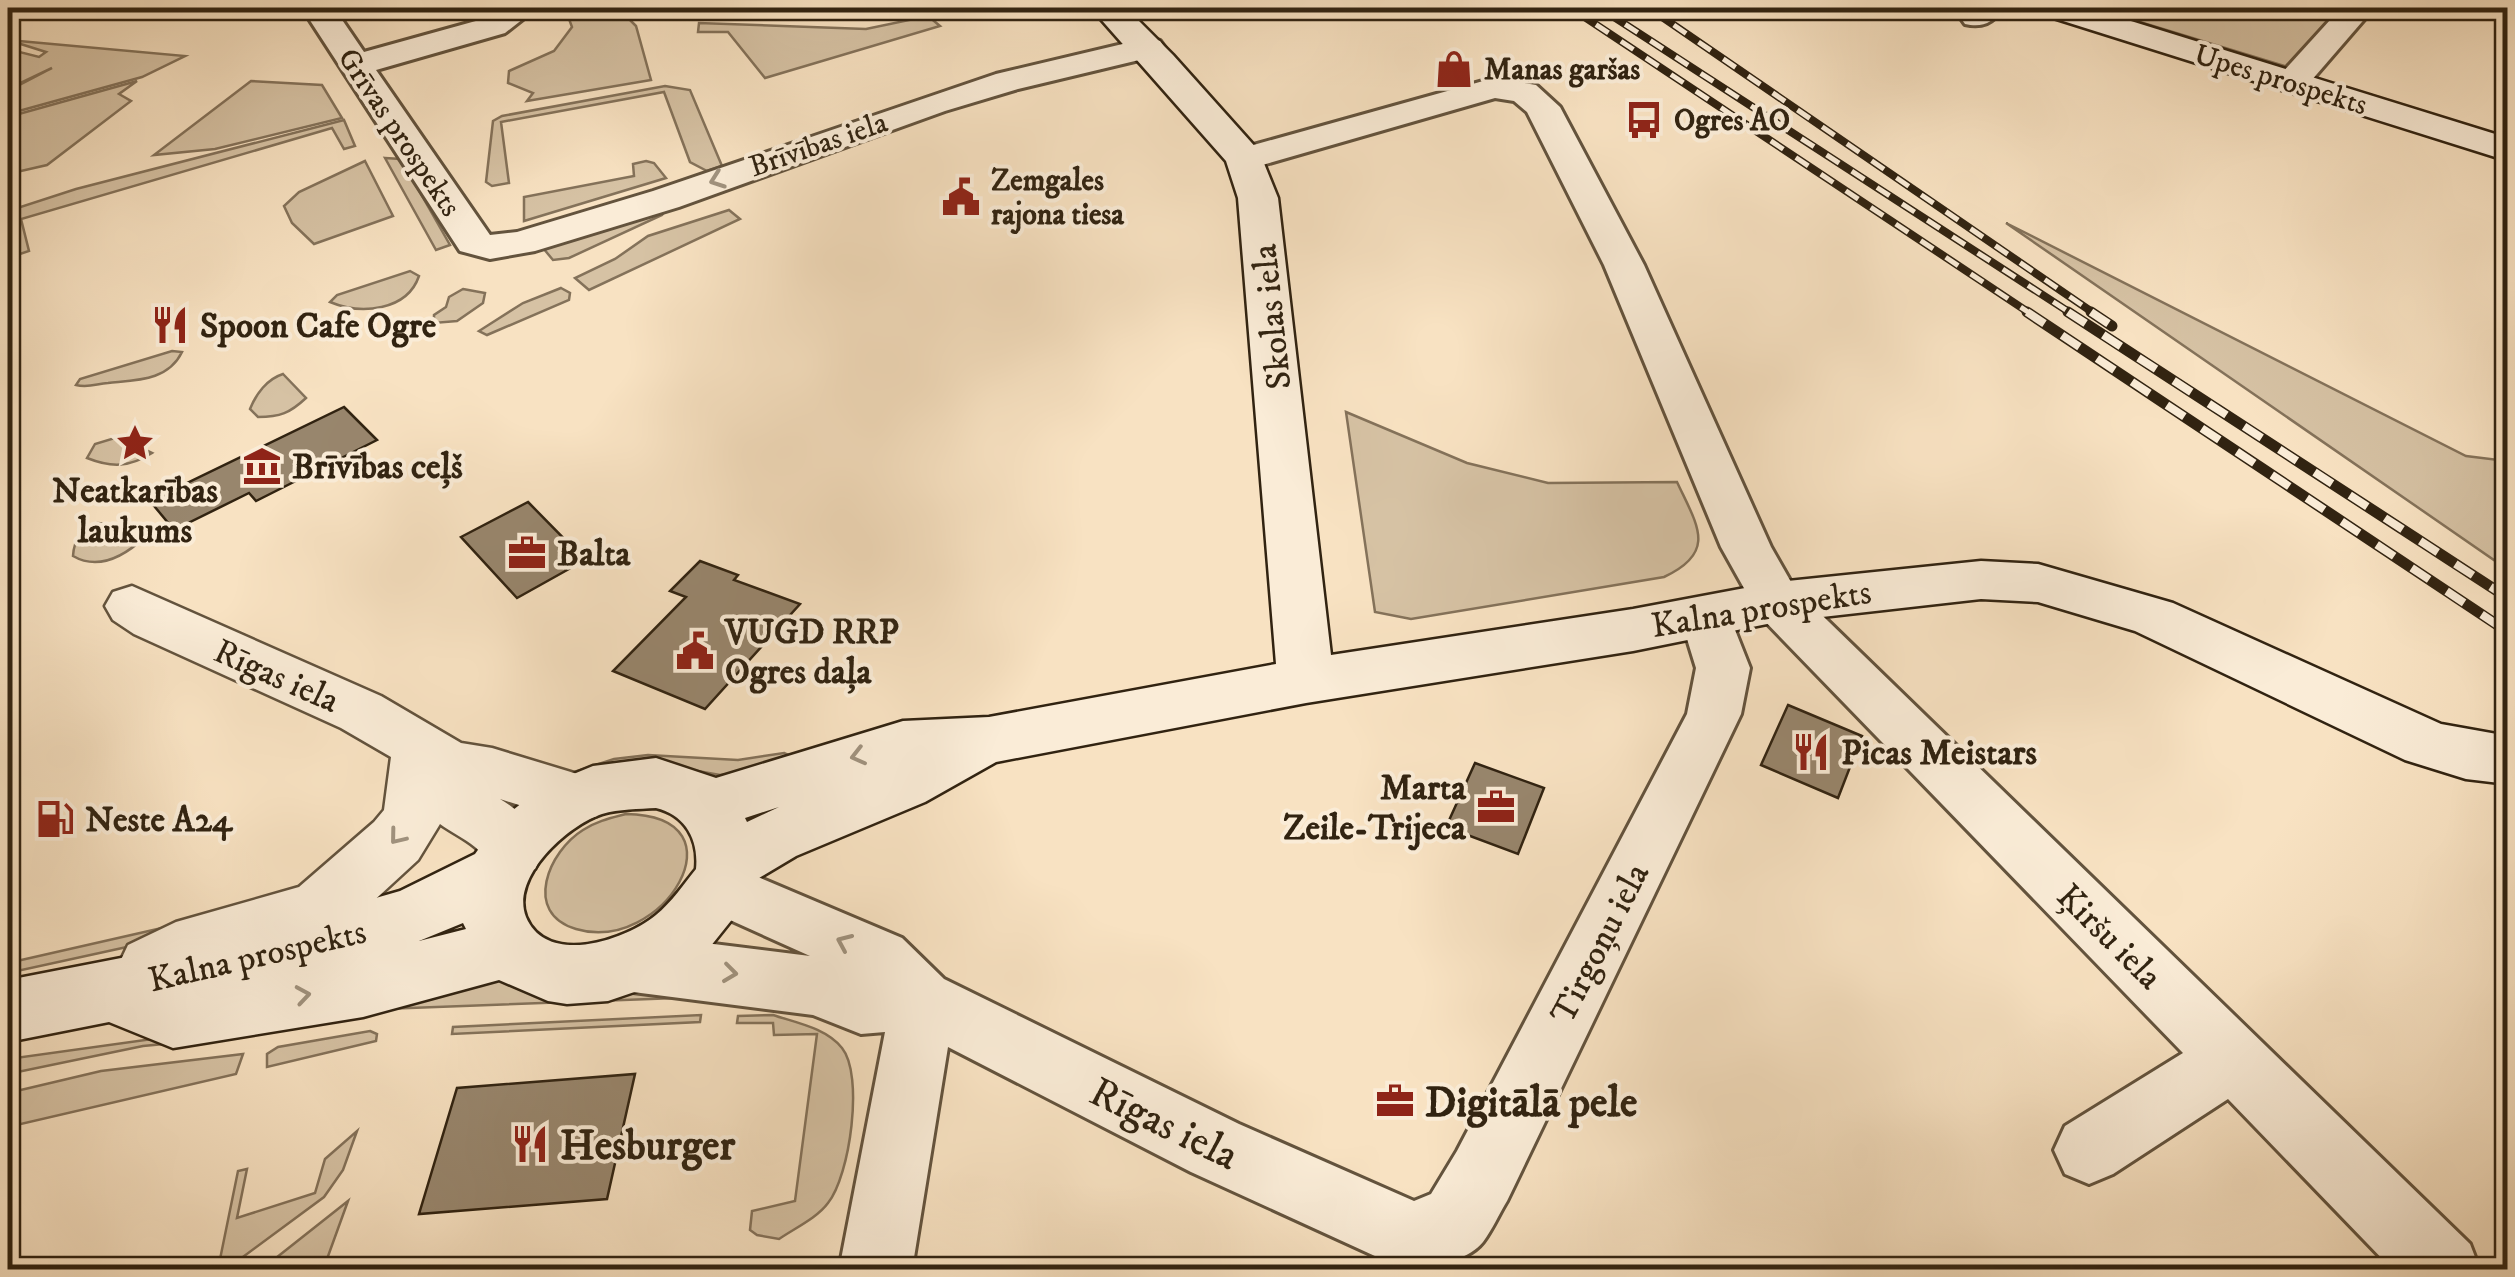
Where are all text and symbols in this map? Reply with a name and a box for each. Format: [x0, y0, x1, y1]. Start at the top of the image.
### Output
street label: Upes prospekts [2190, 37, 2372, 124]
street label: Grīvas prospekts [329, 42, 469, 224]
shop icon: Manas garšas [1433, 48, 1475, 90]
place label: Manas garšas [1484, 52, 1640, 89]
bus stop icon: Ogres AO [1623, 99, 1665, 141]
place label: Ogres AO [1674, 103, 1790, 140]
street label: Brīvības iela [744, 104, 893, 186]
place label: Zemgales rajona tiesa [991, 163, 1125, 234]
one-way arrow [709, 168, 726, 189]
public building icon: Zemgales rajona tiesa [940, 176, 982, 218]
street label: Skolas iela [1243, 242, 1302, 392]
restaurant icon: Spoon Cafe Ogre [149, 304, 191, 346]
place label: Spoon Cafe Ogre [200, 305, 437, 349]
place icon: Neatkarības laukums [114, 422, 156, 464]
museum icon: Brīvības ceļš [241, 445, 283, 487]
place label: Brīvības ceļš [292, 446, 463, 490]
place label: Neatkarības laukums [52, 470, 218, 554]
office icon: Balta [506, 532, 548, 574]
place label: Balta [557, 533, 632, 577]
street label: Kalna prospekts [1648, 571, 1874, 649]
place label: VUGD RRP Ogres daļa [723, 611, 900, 695]
street label: Rīgas iela [207, 630, 346, 724]
public building icon: VUGD RRP Ogres daļa [674, 630, 716, 672]
restaurant icon: Picas Meistars [1790, 731, 1832, 773]
place label: Picas Meistars [1841, 732, 2037, 776]
one-way arrow [850, 745, 867, 766]
place label: Marta Zeile-Trijeca [1283, 767, 1467, 851]
office icon: Marta Zeile-Trijeca [1475, 786, 1517, 828]
fuel station icon: Neste A24 [34, 798, 76, 840]
place label: Neste A24 [85, 799, 234, 843]
one-way arrow [391, 825, 409, 843]
street label: Tirgoņu iela [1542, 856, 1660, 1031]
street label: Ķiršu iela [2046, 875, 2171, 1000]
street label: Kalna prospekts [144, 911, 371, 1003]
one-way arrow [836, 934, 854, 954]
one-way arrow [723, 962, 739, 983]
one-way arrow [295, 985, 312, 1006]
street label: Rīgas iela [1081, 1067, 1247, 1183]
place label: Digitālā pele [1425, 1078, 1637, 1130]
office icon: Digitālā pele [1374, 1080, 1416, 1122]
place label: Hesburger [560, 1121, 735, 1173]
restaurant icon: Hesburger [509, 1123, 551, 1165]

